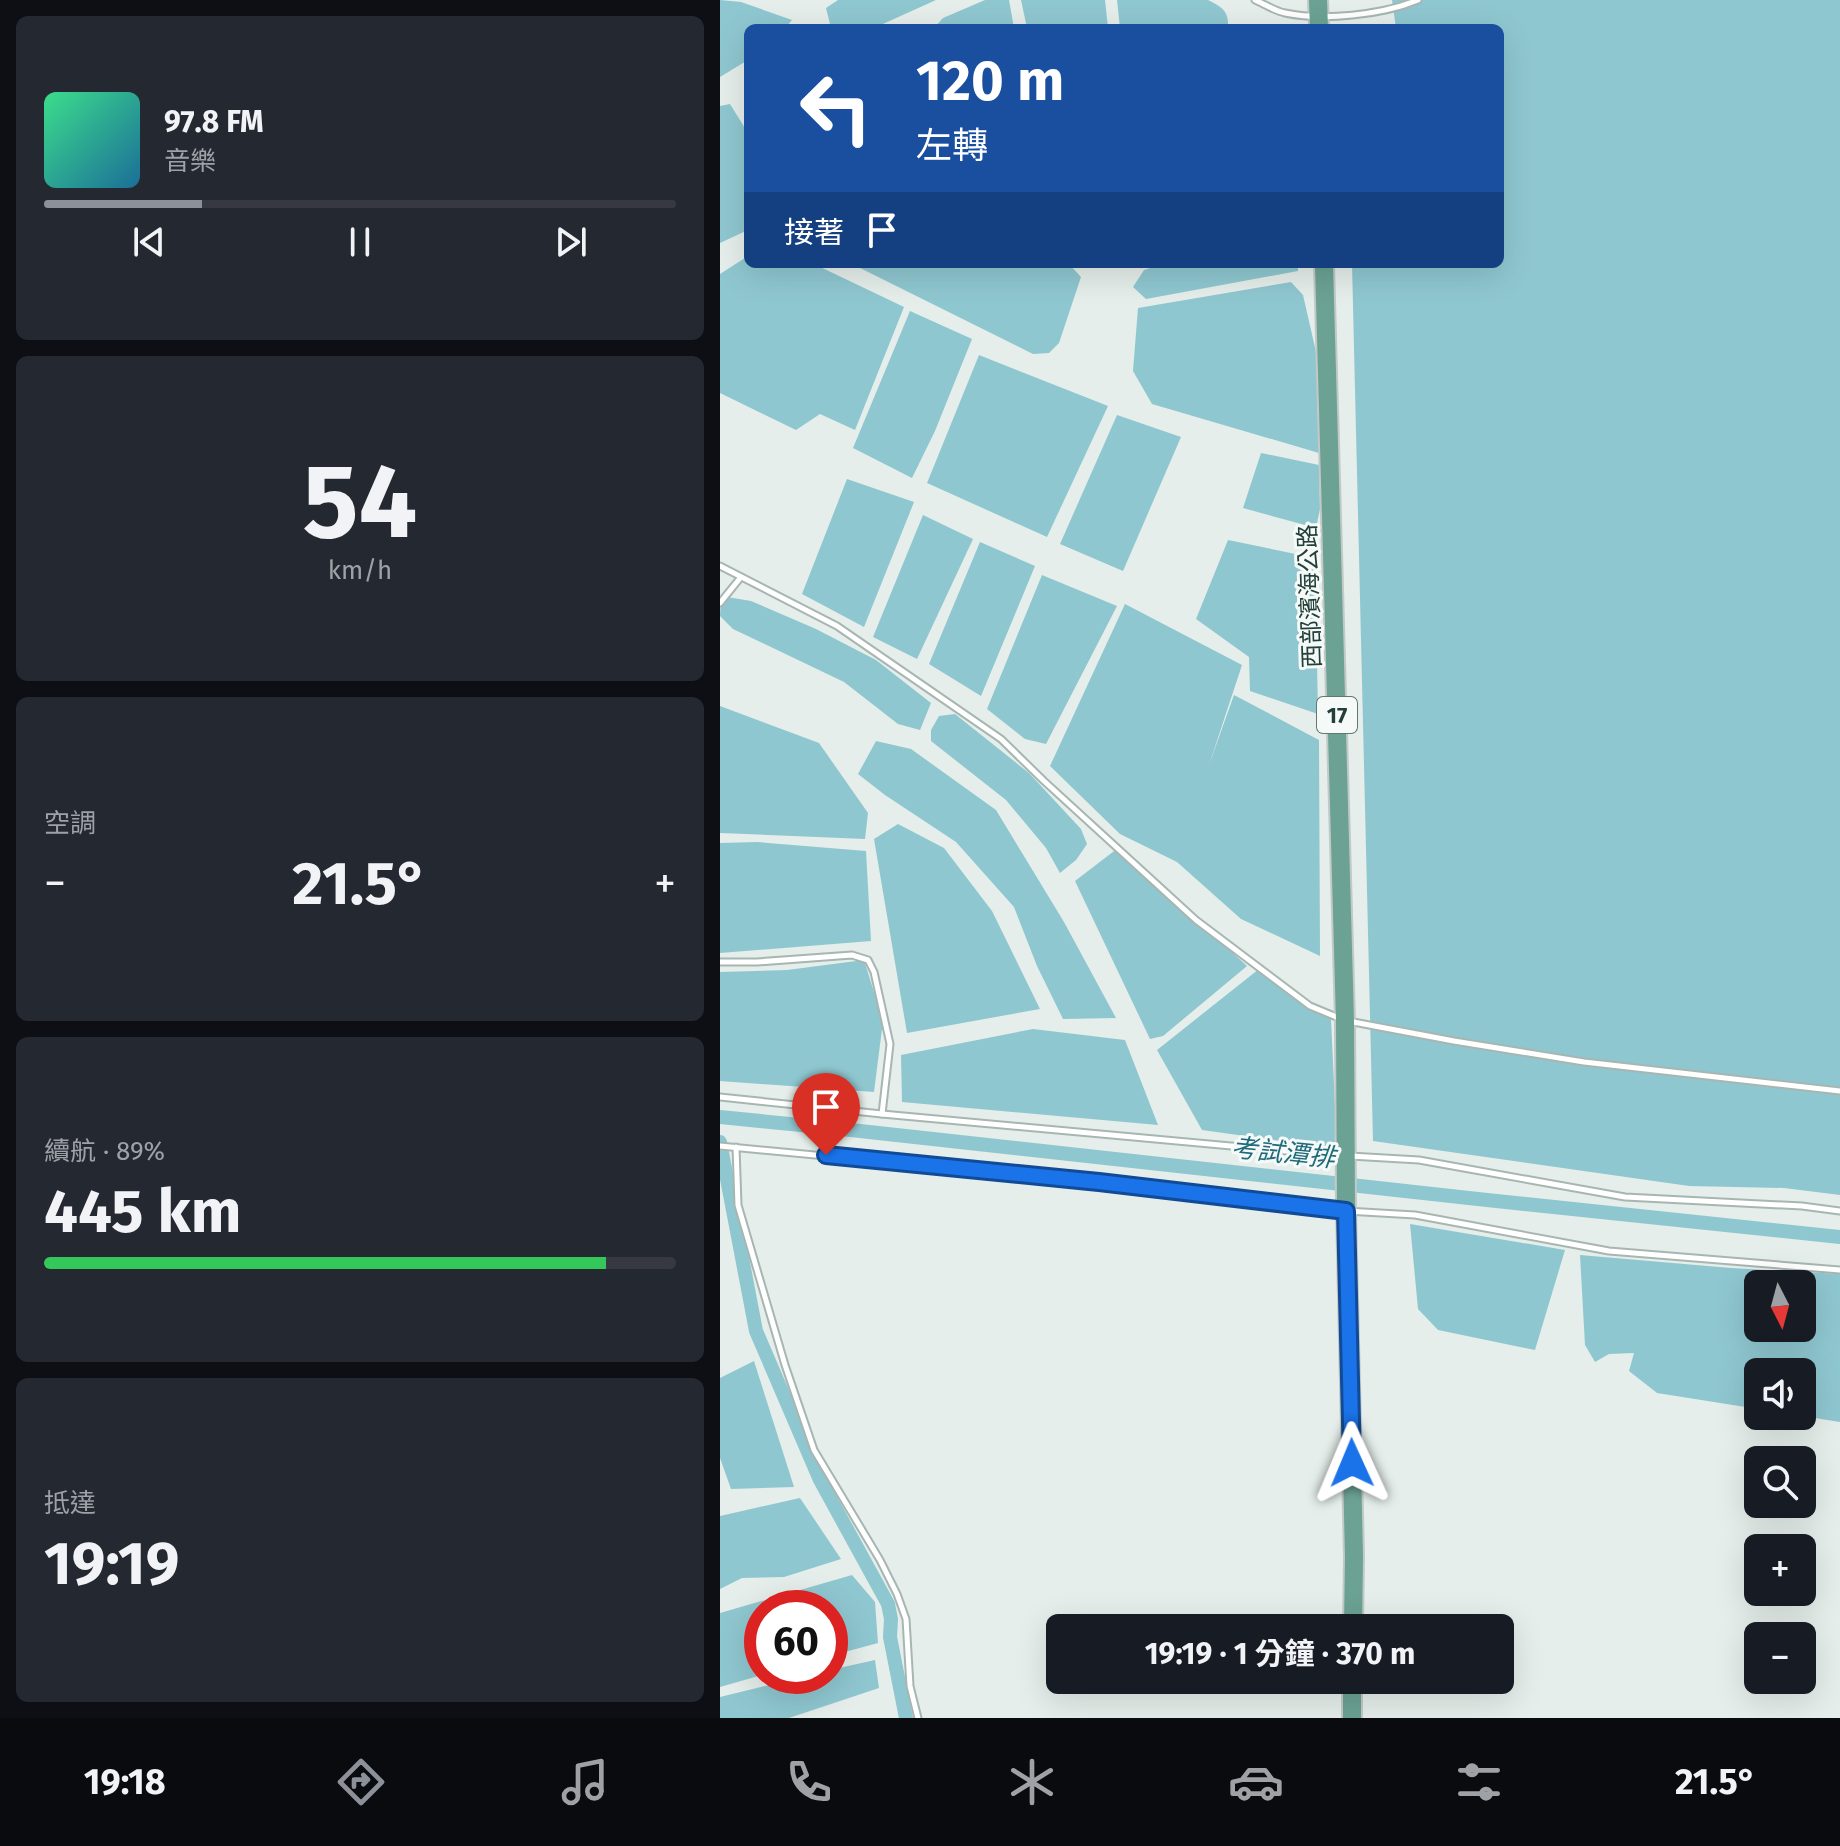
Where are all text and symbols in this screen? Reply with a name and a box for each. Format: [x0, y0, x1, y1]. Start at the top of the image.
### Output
text: 120 m [916, 48, 1064, 115]
icon: left [784, 56, 888, 160]
text: 97.8 FM [164, 104, 264, 140]
text: 左轉 [916, 124, 988, 168]
text: 音樂 [164, 146, 216, 177]
icon: arrive [860, 208, 904, 252]
text: 接著 [784, 215, 844, 251]
icon: previous [127, 220, 171, 264]
icon: pause [338, 220, 382, 264]
icon: next [549, 220, 593, 264]
text: 54 [303, 440, 417, 565]
street label: 西部濱海公路 [1293, 524, 1327, 668]
text: km/h [328, 555, 392, 586]
road number: 17 [1317, 697, 1357, 733]
text: 空調 [44, 808, 96, 839]
text: 21.5° [292, 848, 428, 920]
text: − [44, 857, 66, 910]
text: + [654, 857, 676, 910]
pin [792, 1073, 860, 1155]
icon: arrive [804, 1085, 848, 1129]
water label: 考試潭排 [1230, 1132, 1339, 1174]
text: 續航 · 89% [44, 1136, 165, 1167]
text: 445 km [44, 1176, 241, 1248]
north arrow [1744, 1270, 1816, 1342]
map controls [1744, 1270, 1816, 1694]
button: sound [1744, 1358, 1816, 1430]
position arrow [1310, 1421, 1394, 1505]
button: search [1744, 1446, 1816, 1518]
text: 抵達 [44, 1488, 96, 1519]
text: 19:19 [44, 1528, 179, 1600]
button: + [1744, 1534, 1816, 1606]
speed limit sign: 60 [744, 1590, 848, 1694]
button: − [1744, 1622, 1816, 1694]
text: 19:19 · 1 分鐘 · 370 m [1145, 1636, 1415, 1672]
icon: directions [333, 1754, 389, 1810]
icon: music [557, 1754, 613, 1810]
icon: phone [781, 1754, 837, 1810]
icon: climate [1004, 1754, 1060, 1810]
icon: car [1228, 1754, 1284, 1810]
icon: filters [1451, 1754, 1507, 1810]
text: 19:18 [84, 1760, 166, 1804]
text: 21.5° [1675, 1760, 1756, 1804]

